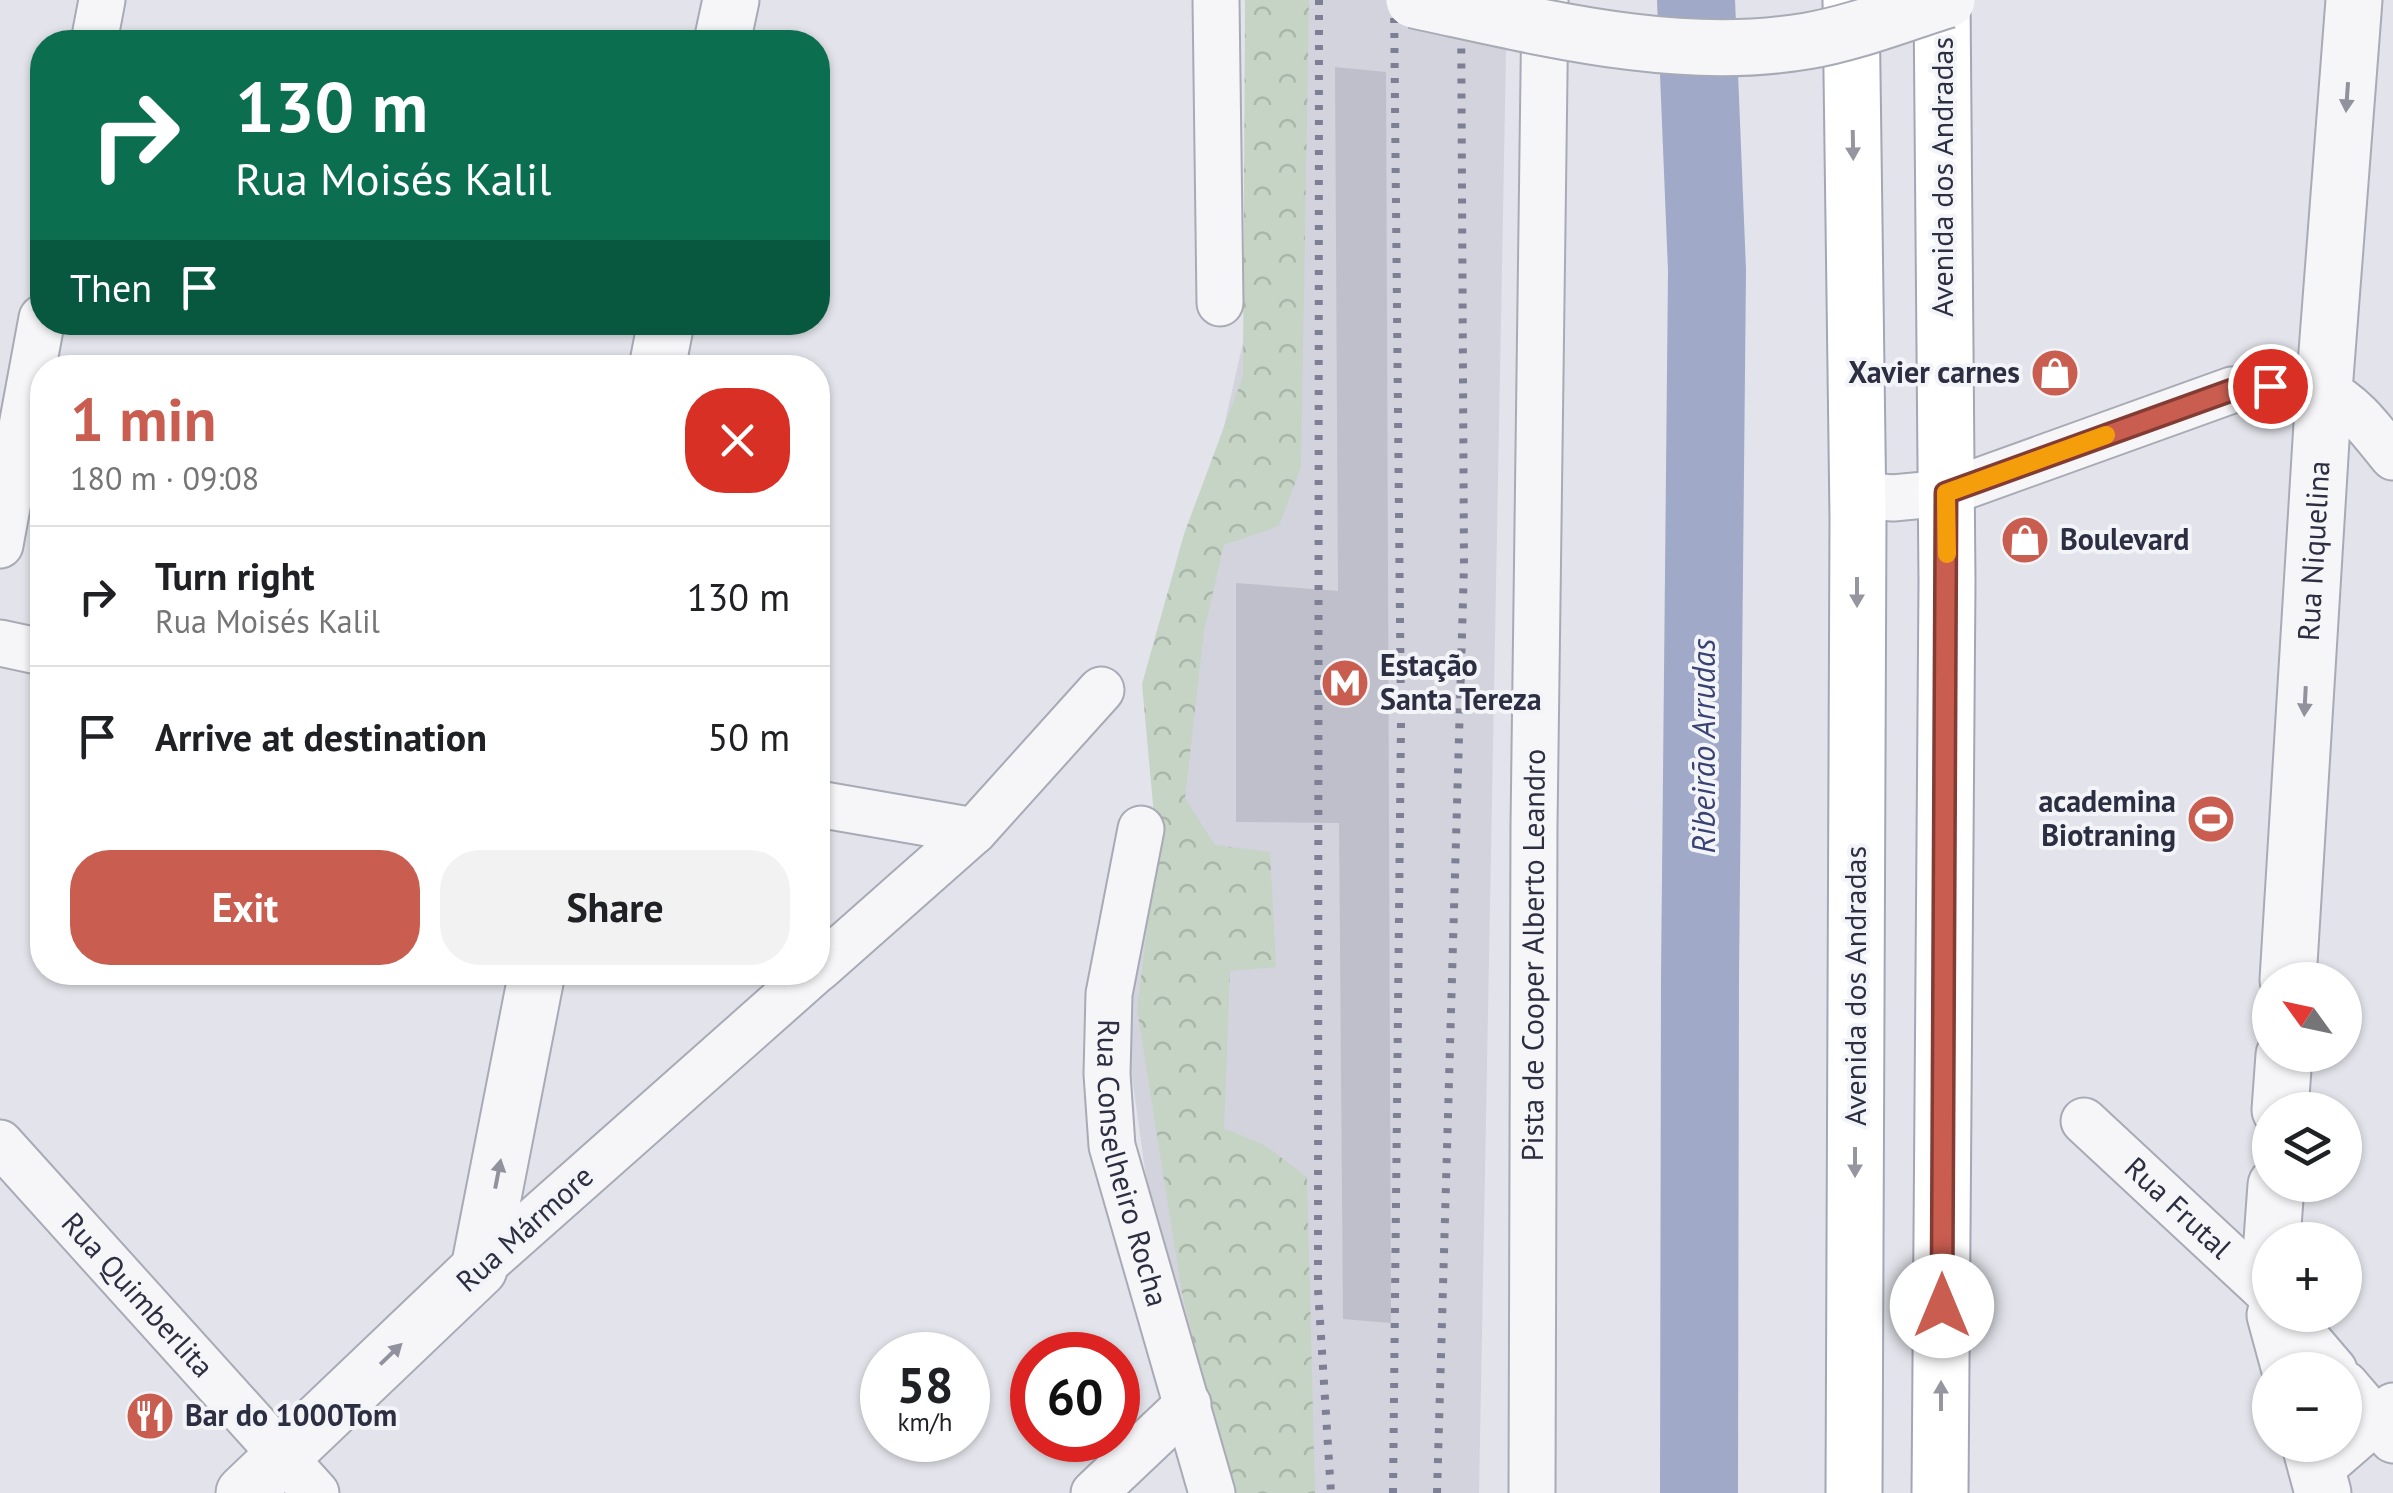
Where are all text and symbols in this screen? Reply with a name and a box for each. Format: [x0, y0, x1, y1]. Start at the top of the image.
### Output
street label: Avenida dos Andradas [1922, 37, 1961, 317]
text: 130 m [235, 61, 428, 151]
icon: right [70, 70, 200, 200]
one-way arrow [2338, 82, 2354, 114]
one-way arrow [1845, 130, 1861, 162]
text: Rua Moisés Kalil [235, 149, 551, 207]
icon: arrive [172, 260, 227, 315]
text: Then [70, 263, 152, 312]
pin [2228, 344, 2313, 429]
shop icon: Xavier carnes [2029, 347, 2081, 399]
place label: Xavier carnes [1848, 352, 2020, 391]
icon: arrive [2243, 359, 2298, 414]
text: 1 min [70, 380, 216, 458]
button: close [685, 388, 790, 493]
text: 180 m · 09:08 [70, 457, 259, 499]
street label: Rua Niquelina [2288, 459, 2338, 642]
shop icon: Boulevard [1999, 514, 2051, 566]
place label: Boulevard [2060, 519, 2190, 558]
text: Turn right [155, 551, 315, 600]
icon: right [70, 569, 125, 624]
text: 130 m [687, 572, 790, 621]
one-way arrow [1849, 577, 1865, 609]
text: Rua Moisés Kalil [155, 600, 380, 642]
water label: Ribeirão Arrudas [1682, 638, 1724, 853]
place label: Estação Santa Tereza [1380, 645, 1542, 718]
metro station icon: Estação Santa Tereza [1319, 657, 1371, 709]
one-way arrow [2297, 685, 2313, 717]
icon: arrive [70, 709, 125, 764]
text: Arrive at destination [155, 712, 487, 761]
text: 50 m [708, 712, 790, 761]
street label: Pista de Cooper Alberto Leandro [1512, 748, 1553, 1161]
place label: academina Biotraning [2038, 781, 2176, 854]
sports icon: academina Biotraning [2185, 793, 2237, 845]
street label: Avenida dos Andradas [1835, 846, 1874, 1126]
button: Exit [70, 850, 420, 965]
button: Share [440, 850, 790, 965]
north arrow [2252, 962, 2362, 1072]
map controls [2252, 962, 2362, 1462]
street label: Rua Conselheiro Rocha [1089, 1019, 1178, 1311]
button: layers [2252, 1092, 2362, 1202]
one-way arrow [1847, 1147, 1863, 1179]
street label: Rua Frutal [2117, 1148, 2241, 1267]
street label: Rua Mármore [447, 1156, 601, 1300]
one-way arrow [490, 1158, 506, 1189]
street label: Rua Quimberlita [54, 1203, 223, 1385]
button: + [2252, 1222, 2362, 1332]
position arrow [1890, 1254, 1994, 1358]
speed limit sign: 60 [1010, 1332, 1140, 1462]
one-way arrow [378, 1343, 402, 1366]
text: 58 [897, 1352, 953, 1417]
button: − [2252, 1352, 2362, 1462]
one-way arrow [1933, 1379, 1949, 1411]
restaurant icon: Bar do 1000Tom [124, 1390, 176, 1442]
place label: Bar do 1000Tom [185, 1395, 397, 1434]
text: km/h [898, 1406, 952, 1438]

